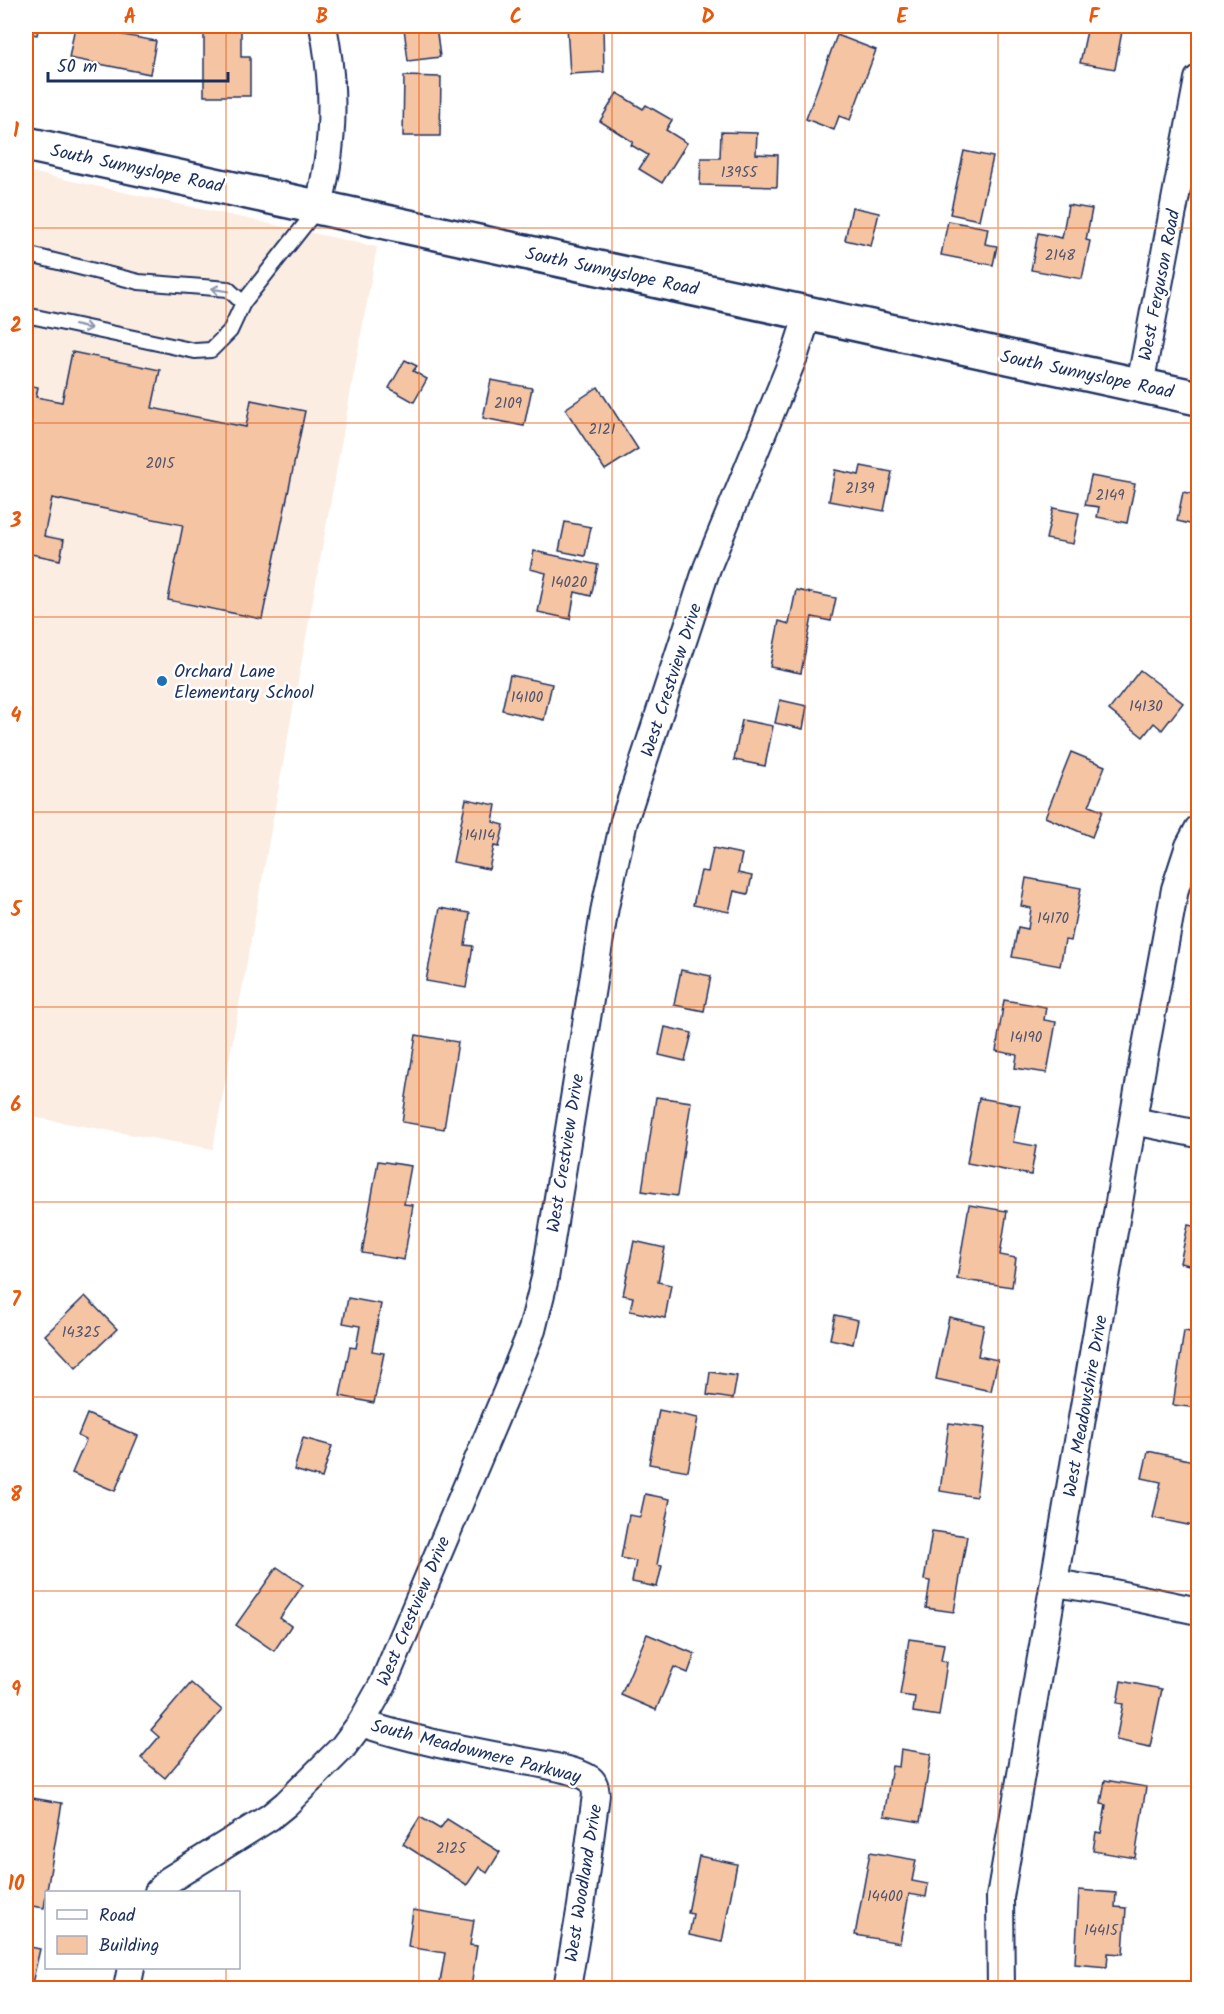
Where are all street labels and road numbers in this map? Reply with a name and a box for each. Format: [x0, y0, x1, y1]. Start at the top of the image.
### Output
street label: South Sunnyslope Road [47, 137, 227, 202]
street label: West Ferguson Road [1132, 206, 1190, 363]
street label: South Sunnyslope Road [522, 240, 702, 305]
street label: South Sunnyslope Road [997, 343, 1177, 408]
street label: West Crestview Drive [634, 600, 711, 761]
street label: West Crestview Drive [540, 1072, 593, 1235]
street label: West Meadowshire Drive [1056, 1313, 1117, 1500]
street label: West Crestview Drive [370, 1532, 459, 1691]
street label: South Meadowmere Parkway [368, 1712, 584, 1793]
street label: West Woodland Drive [558, 1802, 611, 1964]

